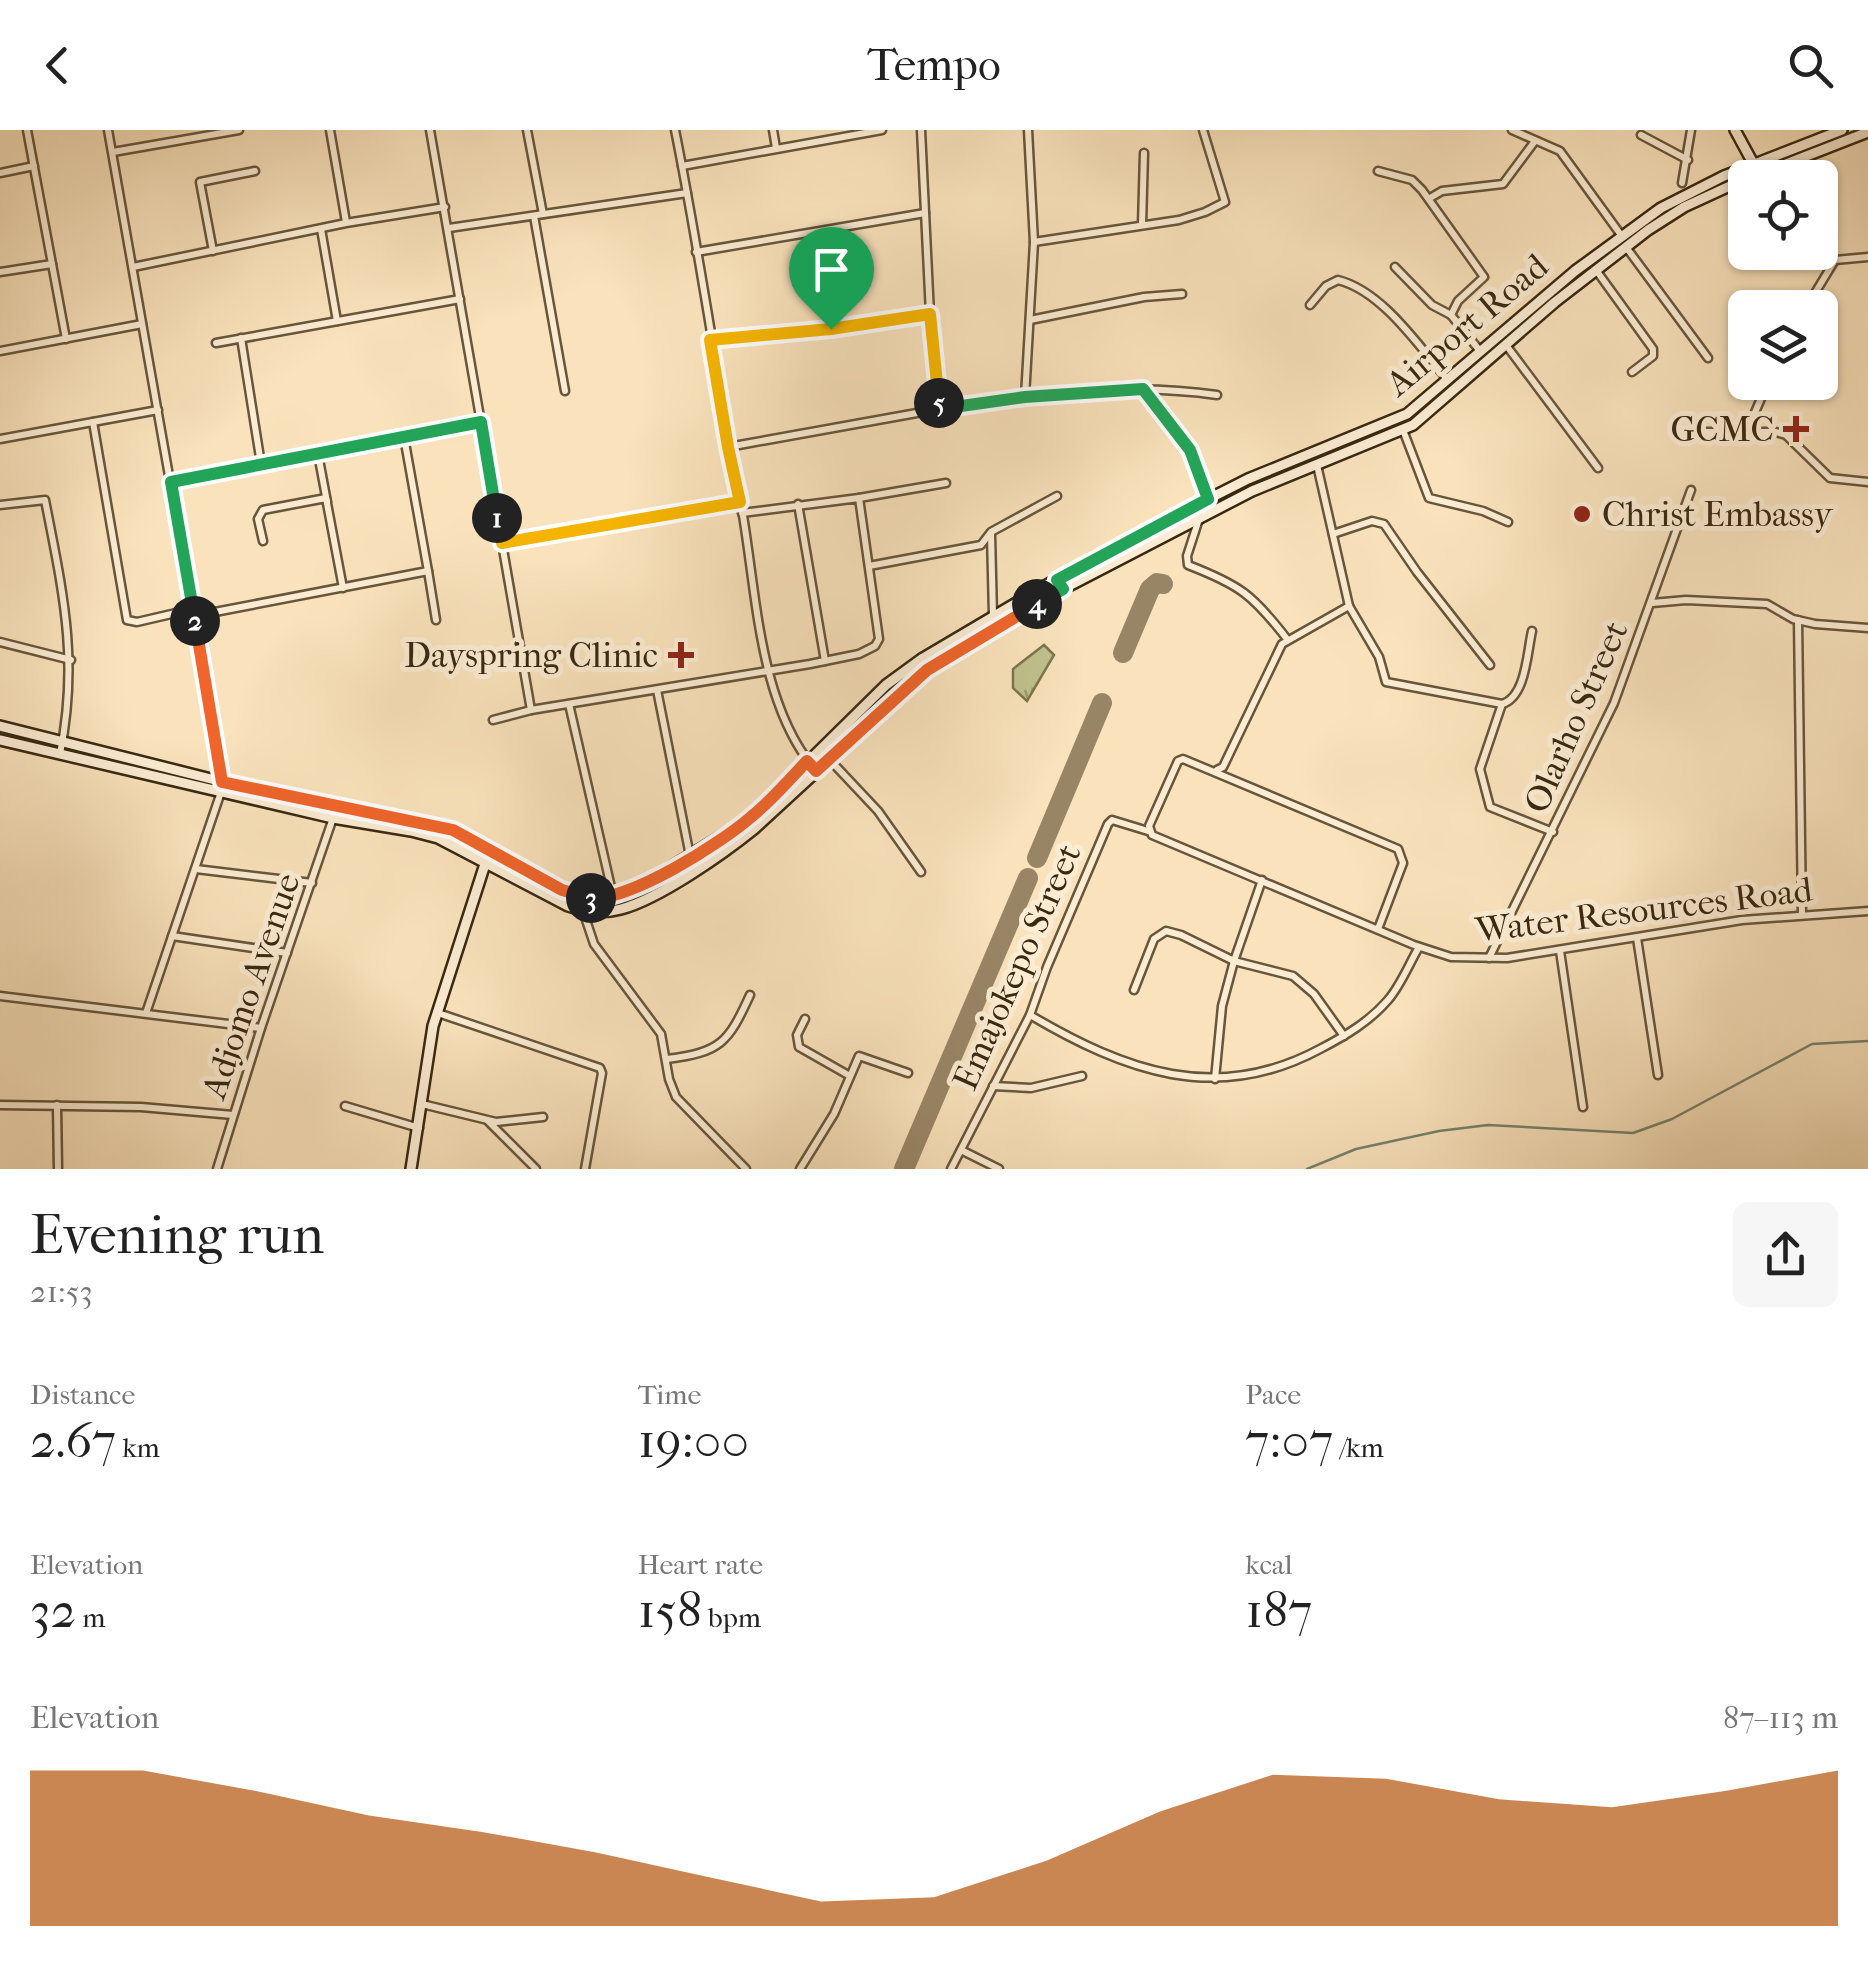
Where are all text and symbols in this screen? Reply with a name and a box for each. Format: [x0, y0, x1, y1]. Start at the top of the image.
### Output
icon: back [30, 38, 85, 93]
icon: search [1783, 38, 1838, 93]
text: Tempo [867, 39, 1001, 92]
map controls [1728, 160, 1838, 400]
button: locate [1728, 160, 1838, 270]
pin [789, 227, 874, 330]
icon: arrive [804, 242, 859, 297]
street label: Airport Road [1376, 245, 1557, 406]
button: layers [1728, 290, 1838, 400]
pin: 5 [914, 378, 964, 428]
text: 5 [933, 386, 945, 419]
place label: GCMC [1670, 409, 1774, 450]
marker: GCMC [1783, 416, 1809, 442]
pin: 1 [472, 493, 522, 543]
place label: Christ Embassy [1602, 494, 1834, 535]
text: 1 [492, 501, 502, 534]
marker: Christ Embassy [1571, 503, 1593, 525]
pin: 4 [1012, 579, 1062, 629]
text: 4 [1029, 587, 1045, 620]
pin: 2 [170, 596, 220, 646]
text: 2 [188, 604, 202, 637]
street label: Olarho Street [1516, 614, 1637, 819]
place label: Dayspring Clinic [404, 635, 658, 676]
marker: Dayspring Clinic [668, 642, 694, 668]
street label: Emajokepo Street [944, 837, 1090, 1096]
street label: Adjomo Avenue [193, 868, 309, 1106]
street label: Water Resources Road [1472, 869, 1815, 951]
pin: 3 [566, 873, 616, 923]
text: 3 [585, 881, 597, 914]
button: share [1733, 1202, 1838, 1307]
text: Evening run [30, 1203, 324, 1267]
text: 21:53 [30, 1273, 93, 1310]
text: Distance [30, 1378, 135, 1411]
text: Time [638, 1378, 701, 1411]
text: Pace [1245, 1378, 1301, 1411]
text: 2.67 [30, 1411, 116, 1470]
text: 19:00 [638, 1411, 749, 1470]
text: 7:07 [1245, 1411, 1333, 1470]
text: km [116, 1431, 160, 1464]
text: /km [1333, 1431, 1384, 1464]
text: Elevation [30, 1548, 143, 1581]
text: Heart rate [638, 1548, 763, 1581]
text: kcal [1245, 1548, 1292, 1581]
text: 32 [30, 1581, 76, 1640]
text: 158 [638, 1581, 702, 1640]
text: 187 [1245, 1581, 1312, 1640]
text: m [76, 1601, 106, 1634]
text: bpm [702, 1601, 761, 1634]
text: Elevation [30, 1699, 159, 1736]
text: 87–113 m [1723, 1699, 1838, 1736]

